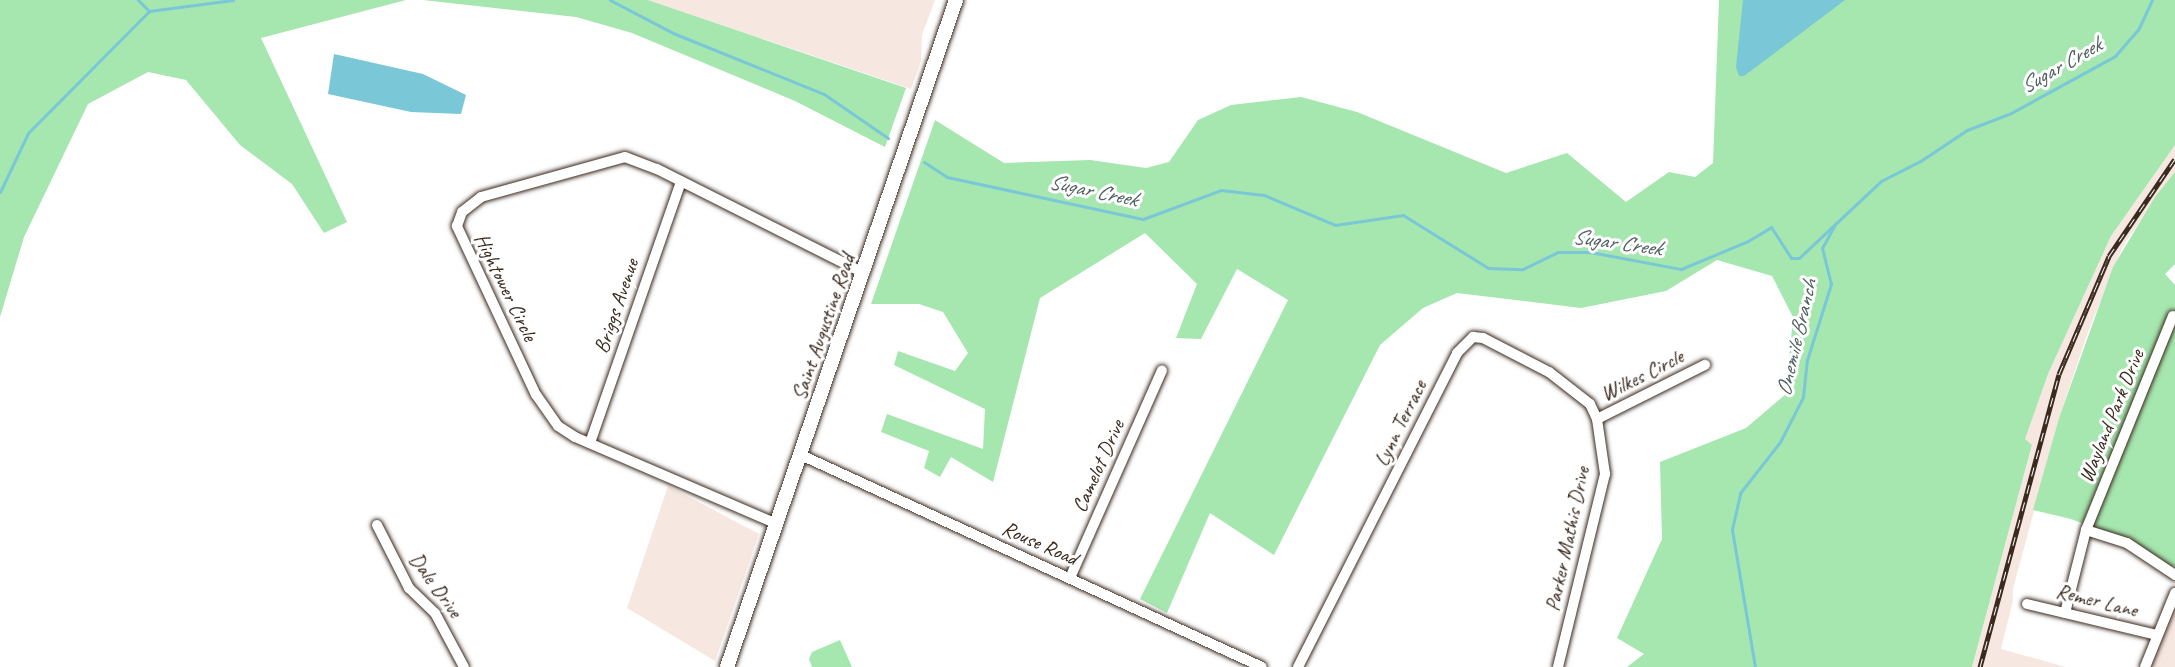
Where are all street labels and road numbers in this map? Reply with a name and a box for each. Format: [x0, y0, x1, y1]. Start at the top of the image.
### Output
street label: Hightower Circle [469, 229, 543, 345]
street label: Saint Augustine Road [786, 251, 860, 403]
street label: Briggs Avenue [588, 256, 644, 356]
street label: Wilkes Circle [1597, 344, 1687, 406]
street label: Wayland Park Drive [2073, 345, 2149, 487]
street label: Lynn Terrace [1368, 376, 1432, 470]
street label: Camelot Drive [1066, 416, 1130, 516]
street label: Parker Mathis Drive [1539, 464, 1595, 614]
street label: Rouse Road [998, 515, 1082, 571]
street label: Dale Drive [404, 547, 468, 623]
street label: Remer Lane [2053, 578, 2141, 622]

